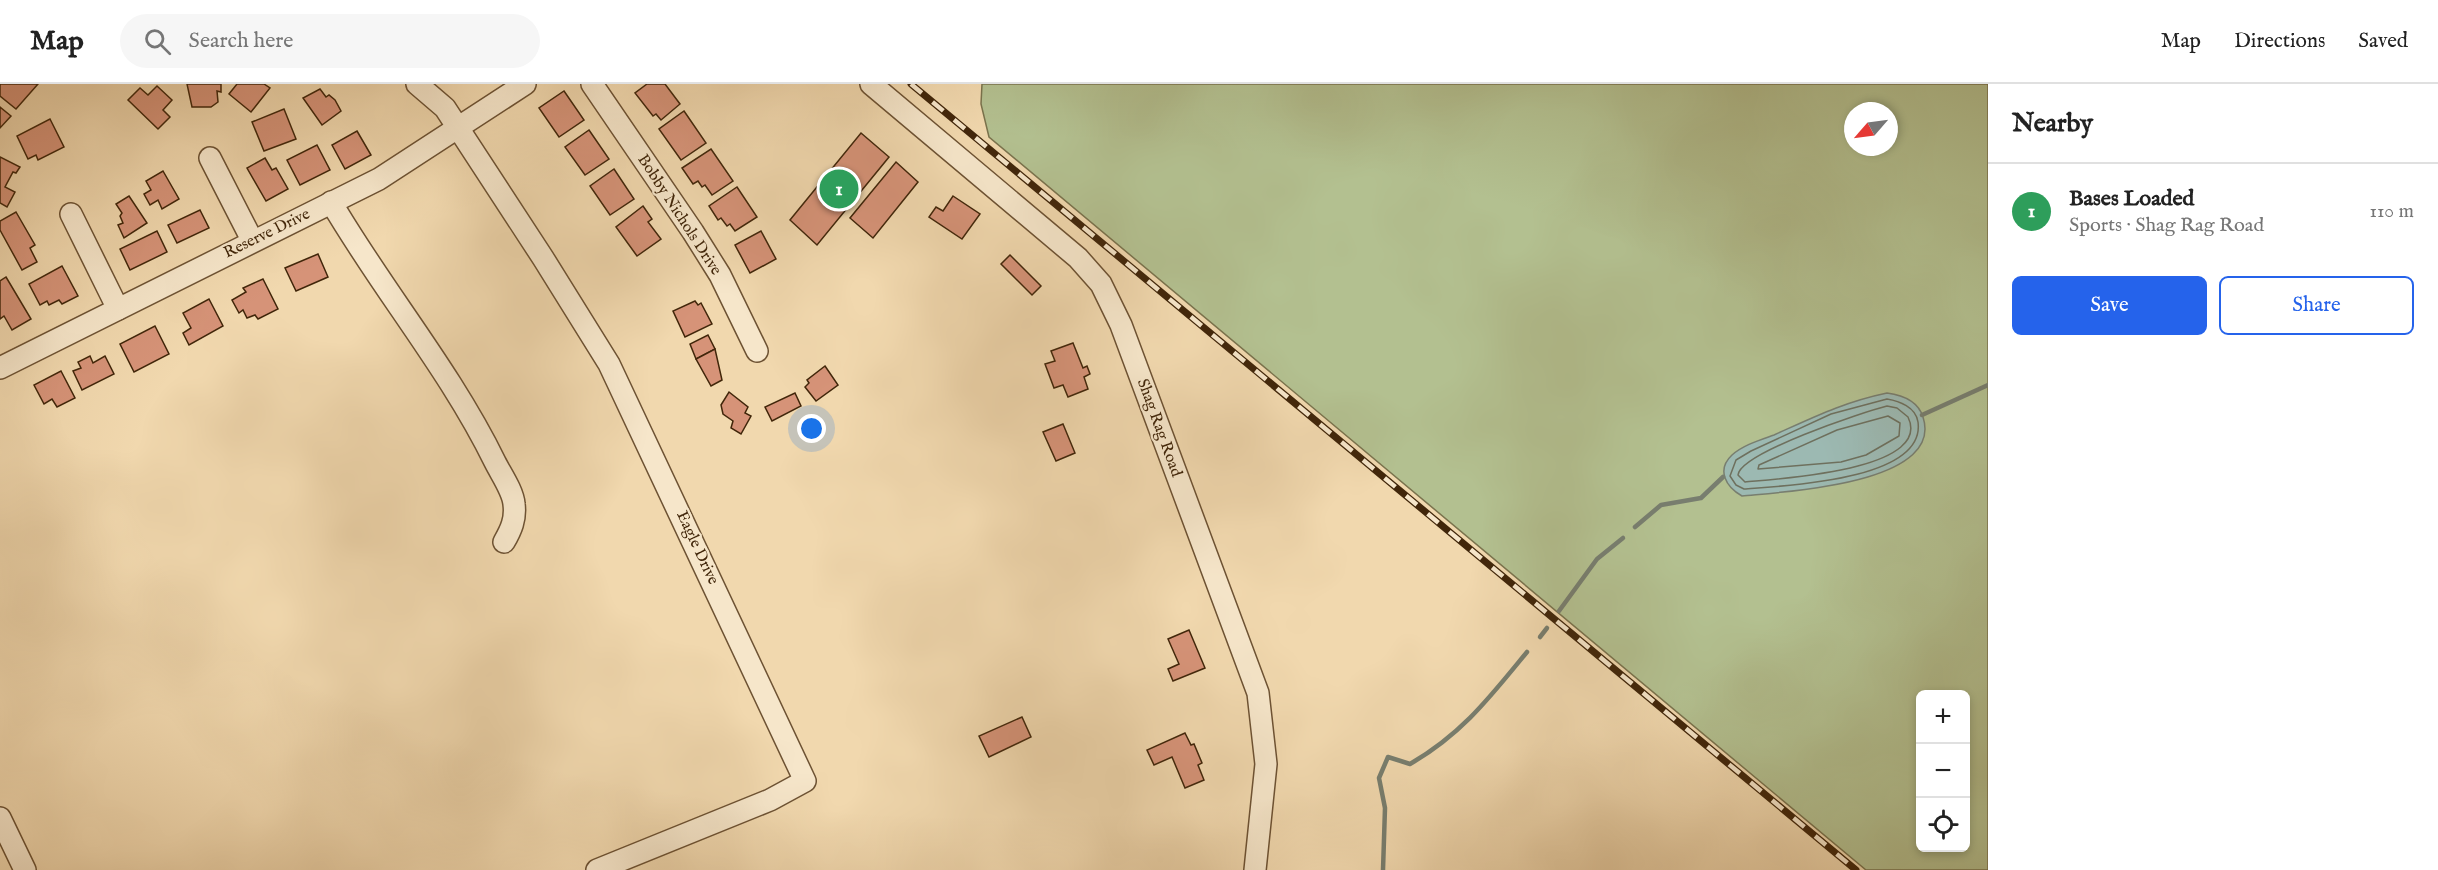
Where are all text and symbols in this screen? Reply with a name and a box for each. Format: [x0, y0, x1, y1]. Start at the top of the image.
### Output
search box [120, 14, 540, 68]
text: Map [30, 24, 84, 59]
icon: search [141, 25, 174, 58]
text: Search here [189, 27, 293, 55]
text: Map [2161, 28, 2201, 55]
text: Directions [2234, 28, 2325, 55]
text: Saved [2358, 28, 2408, 55]
north arrow [1844, 102, 1898, 156]
text: Nearby [2012, 107, 2093, 140]
street label: Bobby Nichols Drive [632, 151, 726, 279]
pin: 1 [820, 166, 858, 212]
text: Bases Loaded [2069, 185, 2194, 213]
text: 1 [2028, 199, 2035, 224]
text: 110 m [2370, 199, 2414, 224]
street label: Reserve Drive [221, 205, 313, 263]
text: Sports · Shag Rag Road [2069, 213, 2264, 238]
button: Save [2012, 276, 2207, 335]
button: Share [2219, 276, 2414, 335]
street label: Shag Rag Road [1132, 376, 1186, 480]
your location [797, 414, 826, 443]
street label: Eagle Drive [671, 508, 723, 588]
map controls [1916, 690, 1970, 852]
button: + [1916, 690, 1970, 744]
button: − [1916, 744, 1970, 798]
button: locate [1916, 798, 1970, 852]

